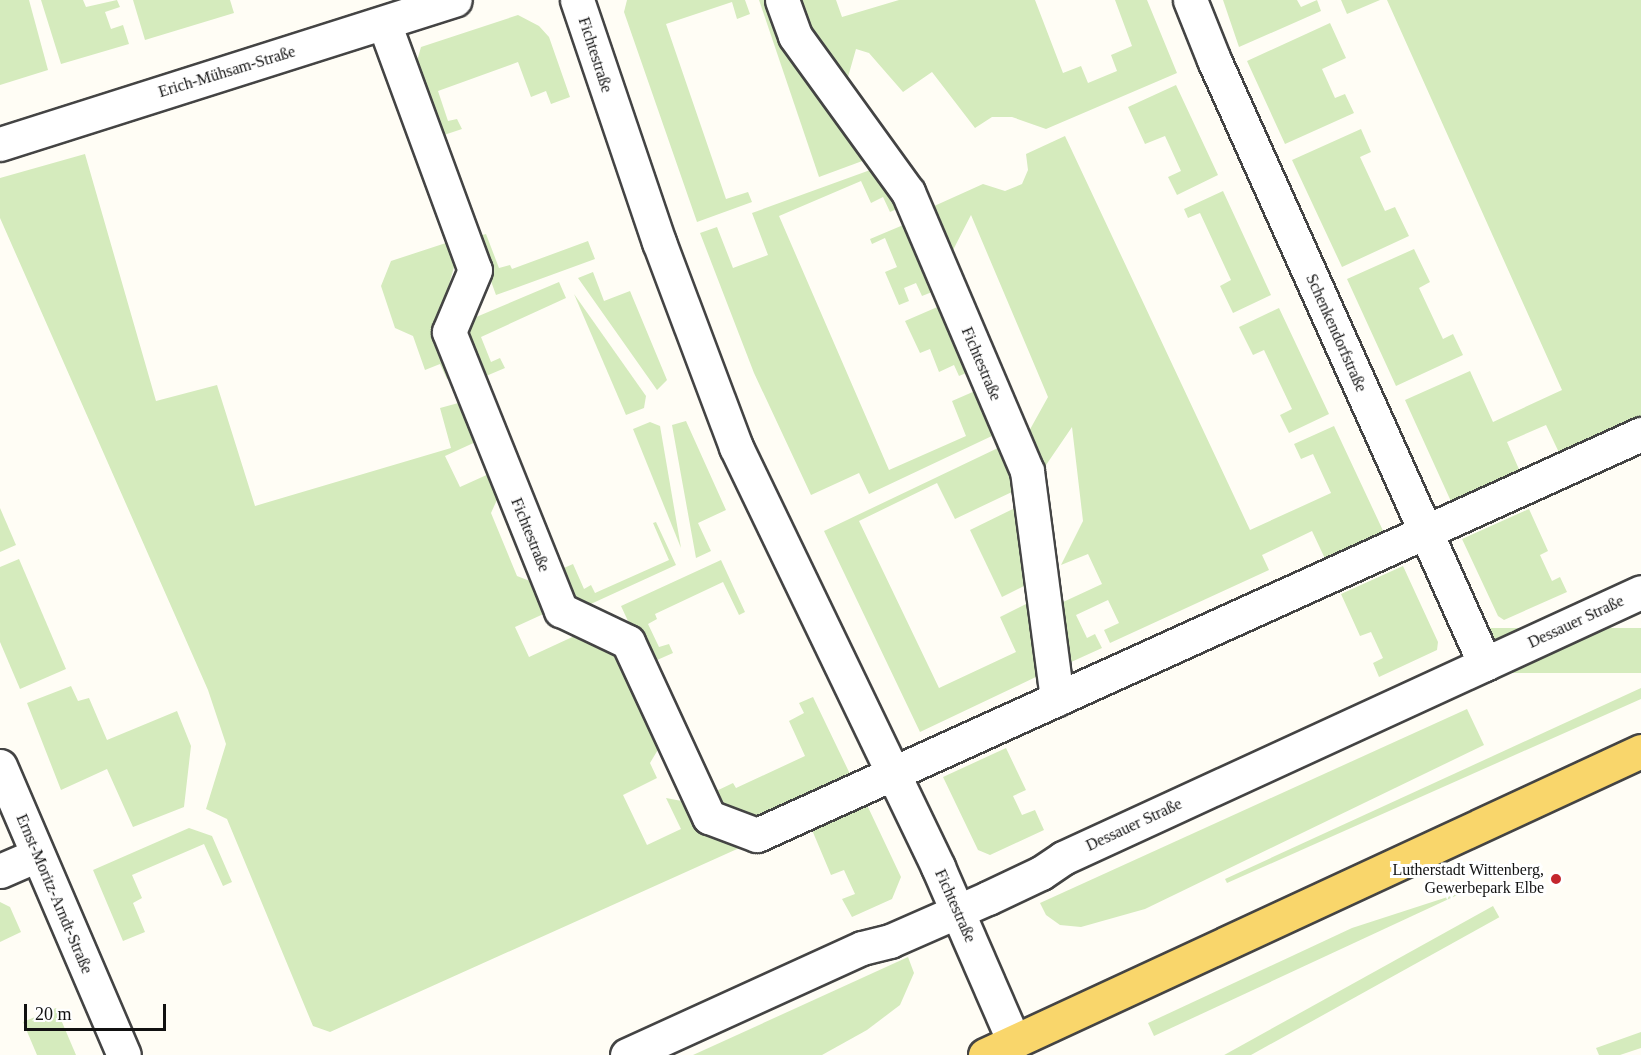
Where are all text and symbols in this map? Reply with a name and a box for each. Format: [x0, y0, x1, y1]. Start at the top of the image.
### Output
street label: Fichtestraße [574, 15, 616, 95]
street label: Erich-Mühsam-Straße [156, 42, 298, 102]
street label: Schenkendorfstraße [1301, 271, 1371, 395]
street label: Fichtestraße [957, 324, 1005, 404]
street label: Fichtestraße [506, 495, 554, 575]
street label: Dessauer Straße [1525, 591, 1627, 653]
street label: Dessauer Straße [1083, 794, 1185, 856]
street label: Ernst-Moritz-Arndt-Straße [12, 811, 96, 977]
place label: Lutherstadt Wittenberg, Gewerbepark Elbe [1392, 860, 1544, 898]
street label: Fichtestraße [930, 866, 980, 946]
marker: Lutherstadt Wittenberg, Gewerbepark Elbe [1549, 872, 1563, 886]
scale bar [27, 992, 170, 1030]
text: 20 m [35, 1004, 72, 1024]

